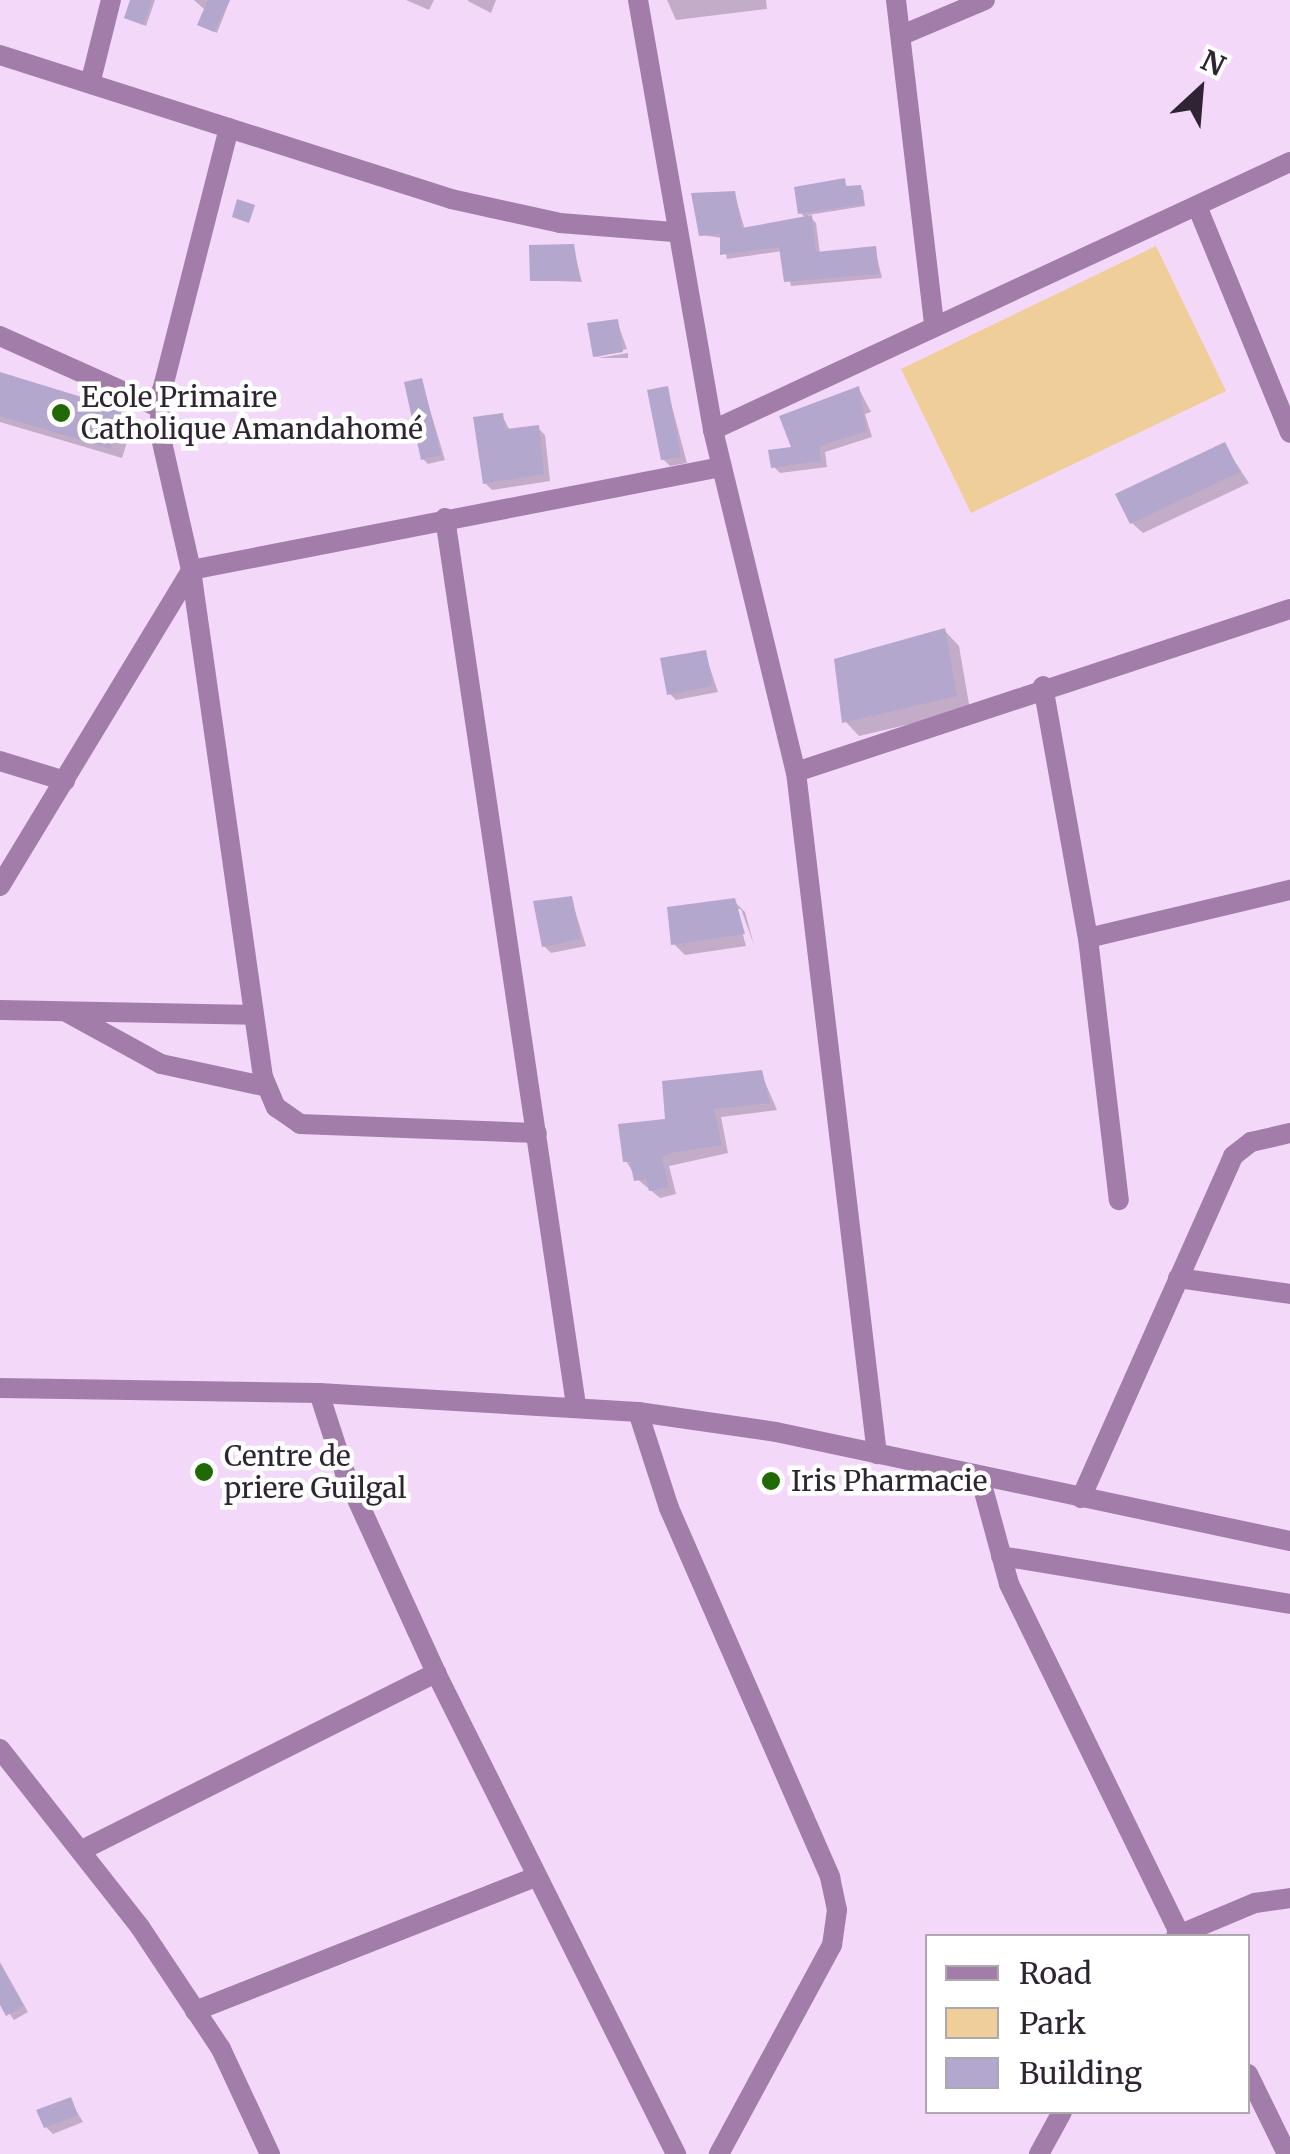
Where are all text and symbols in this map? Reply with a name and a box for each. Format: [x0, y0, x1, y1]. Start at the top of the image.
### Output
north arrow [1150, 40, 1250, 140]
text: N [1195, 42, 1231, 84]
place label: Ecole Primaire Catholique Amandahomé [81, 380, 423, 446]
marker: Ecole Primaire Catholique Amandahomé [50, 402, 72, 424]
place label: Centre de priere Guilgal [224, 1439, 406, 1505]
marker: Centre de priere Guilgal [193, 1461, 215, 1483]
place label: Iris Pharmacie [791, 1464, 987, 1498]
marker: Iris Pharmacie [760, 1470, 782, 1492]
legend [925, 1934, 1250, 2114]
text: Road [1019, 1954, 1092, 1992]
text: Park [1019, 2004, 1086, 2042]
text: Building [1019, 2054, 1142, 2092]

